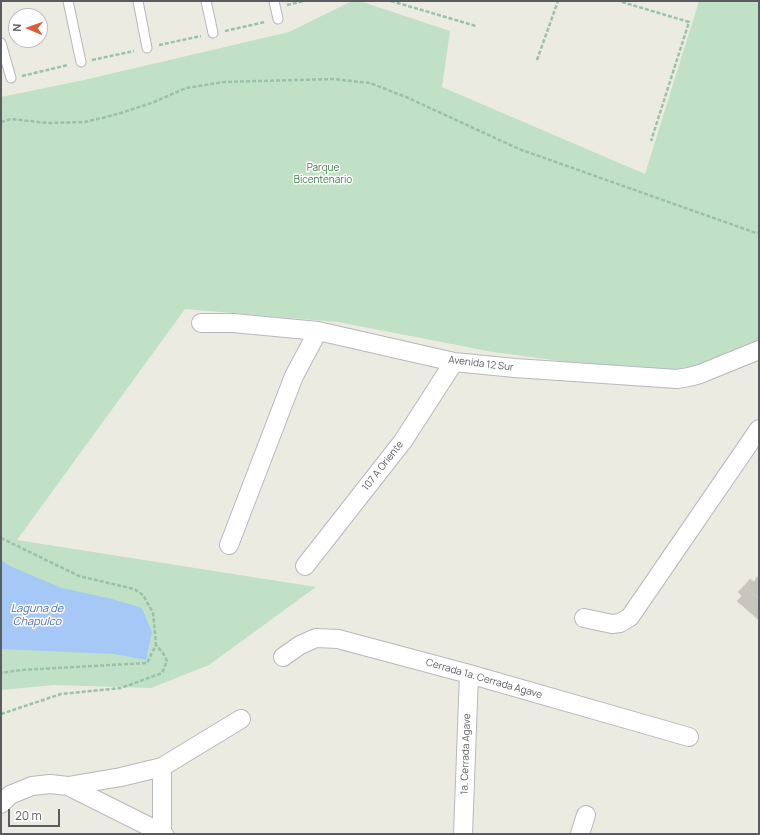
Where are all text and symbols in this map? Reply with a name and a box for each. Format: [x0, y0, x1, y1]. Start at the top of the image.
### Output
north arrow [8, 8, 48, 48]
text: N [9, 23, 24, 32]
park label: Parque Bicentenario [294, 162, 352, 186]
street label: Avenida 12 Sur [448, 354, 514, 374]
street label: 107 A Oriente [360, 439, 406, 493]
water label: Laguna de Chapulco [11, 602, 63, 628]
street label: Cerrada 1a. Cerrada Agave [424, 657, 544, 701]
street label: 1a. Cerrada Agave [459, 713, 473, 795]
scale bar [10, 801, 62, 827]
text: 20 m [15, 807, 42, 824]

